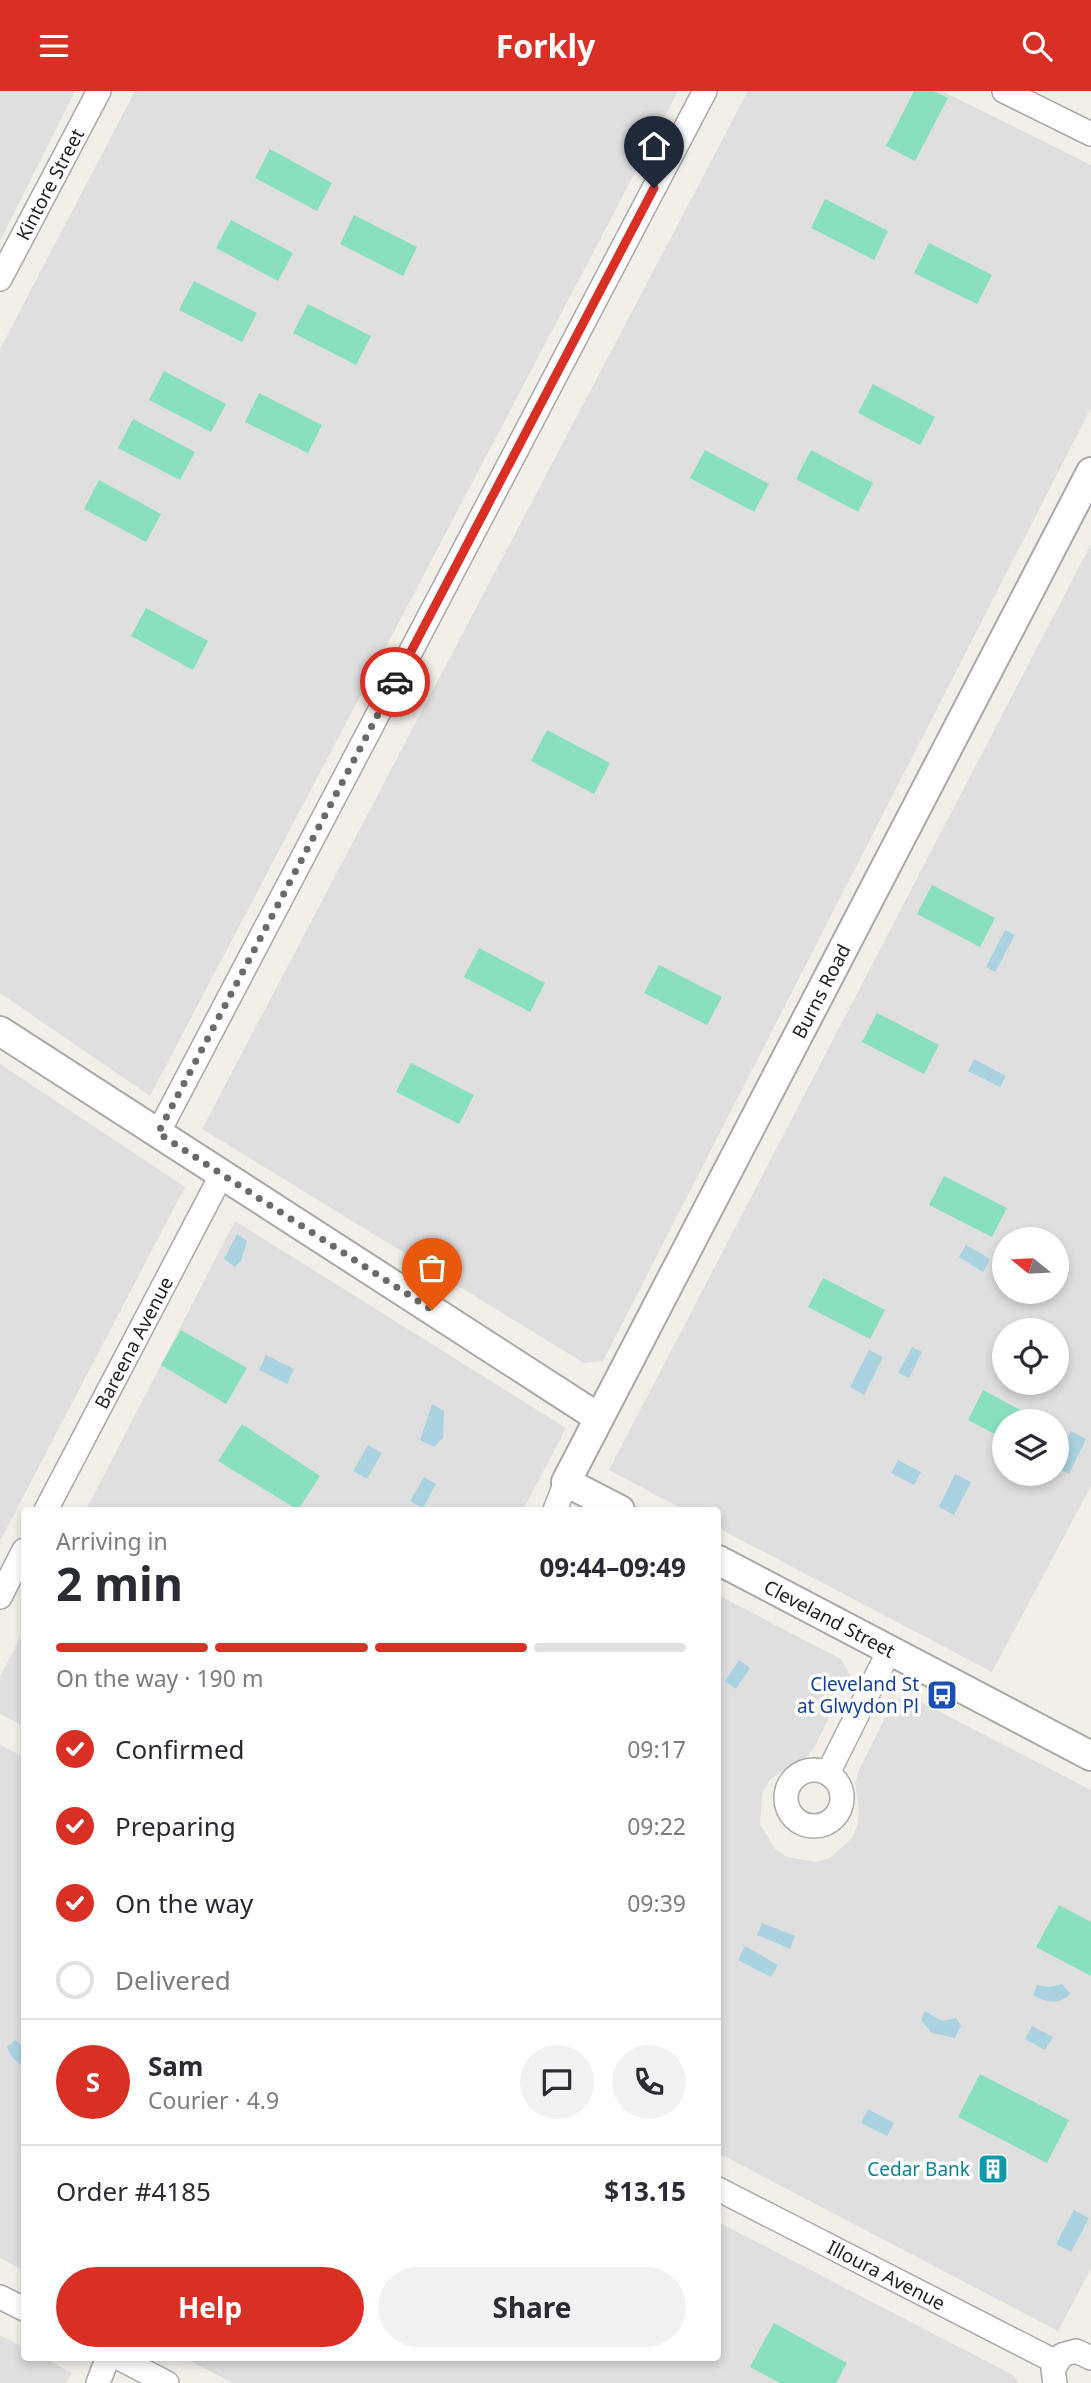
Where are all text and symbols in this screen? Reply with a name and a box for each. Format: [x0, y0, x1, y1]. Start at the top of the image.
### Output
text: Forkly [496, 24, 595, 67]
icon: menu [35, 27, 73, 65]
icon: search [1018, 27, 1056, 65]
pin [624, 116, 684, 188]
street label: Kintore Street [10, 124, 90, 245]
icon: home [635, 127, 673, 165]
courier [360, 647, 430, 717]
icon: car [376, 663, 414, 701]
street label: Burns Road [786, 939, 857, 1043]
north arrow [992, 1227, 1069, 1304]
map controls [992, 1227, 1069, 1486]
pin [402, 1238, 462, 1310]
icon: bag [413, 1249, 451, 1287]
street label: Bareena Avenue [88, 1272, 179, 1413]
button: locate [992, 1318, 1069, 1395]
button: layers [992, 1409, 1069, 1486]
text: Arriving in [56, 1525, 168, 1557]
text: 09:44–09:49 [539, 1549, 686, 1585]
text: 2 min [56, 1552, 183, 1614]
street label: Cleveland Street [759, 1573, 900, 1664]
text: On the way · 190 m [56, 1662, 263, 1694]
place label: Cleveland St at Glwydon Pl [797, 1671, 919, 1719]
bus stop icon: Cleveland St at Glwydon Pl [925, 1678, 959, 1712]
icon: check [56, 1730, 94, 1768]
text: Confirmed [115, 1731, 245, 1767]
text: 09:17 [627, 1733, 686, 1765]
icon: check [56, 1807, 94, 1845]
text: Preparing [115, 1808, 236, 1844]
text: 09:22 [627, 1810, 686, 1842]
icon: check [56, 1884, 94, 1922]
text: On the way [115, 1885, 253, 1921]
text: 09:39 [627, 1887, 686, 1919]
text: Delivered [115, 1962, 231, 1998]
button: chat [520, 2045, 594, 2119]
button: phone [612, 2045, 686, 2119]
text: Sam [148, 2048, 203, 2084]
text: S [86, 2064, 100, 2100]
text: Courier · 4.9 [148, 2084, 279, 2116]
building icon: Cedar Bank [976, 2152, 1010, 2186]
place label: Cedar Bank [867, 2156, 970, 2182]
text: Order #4185 [56, 2173, 211, 2209]
text: $13.15 [604, 2173, 686, 2209]
street label: Illoura Avenue [823, 2234, 950, 2316]
button: Help [56, 2267, 364, 2347]
button: Share [378, 2267, 686, 2347]

